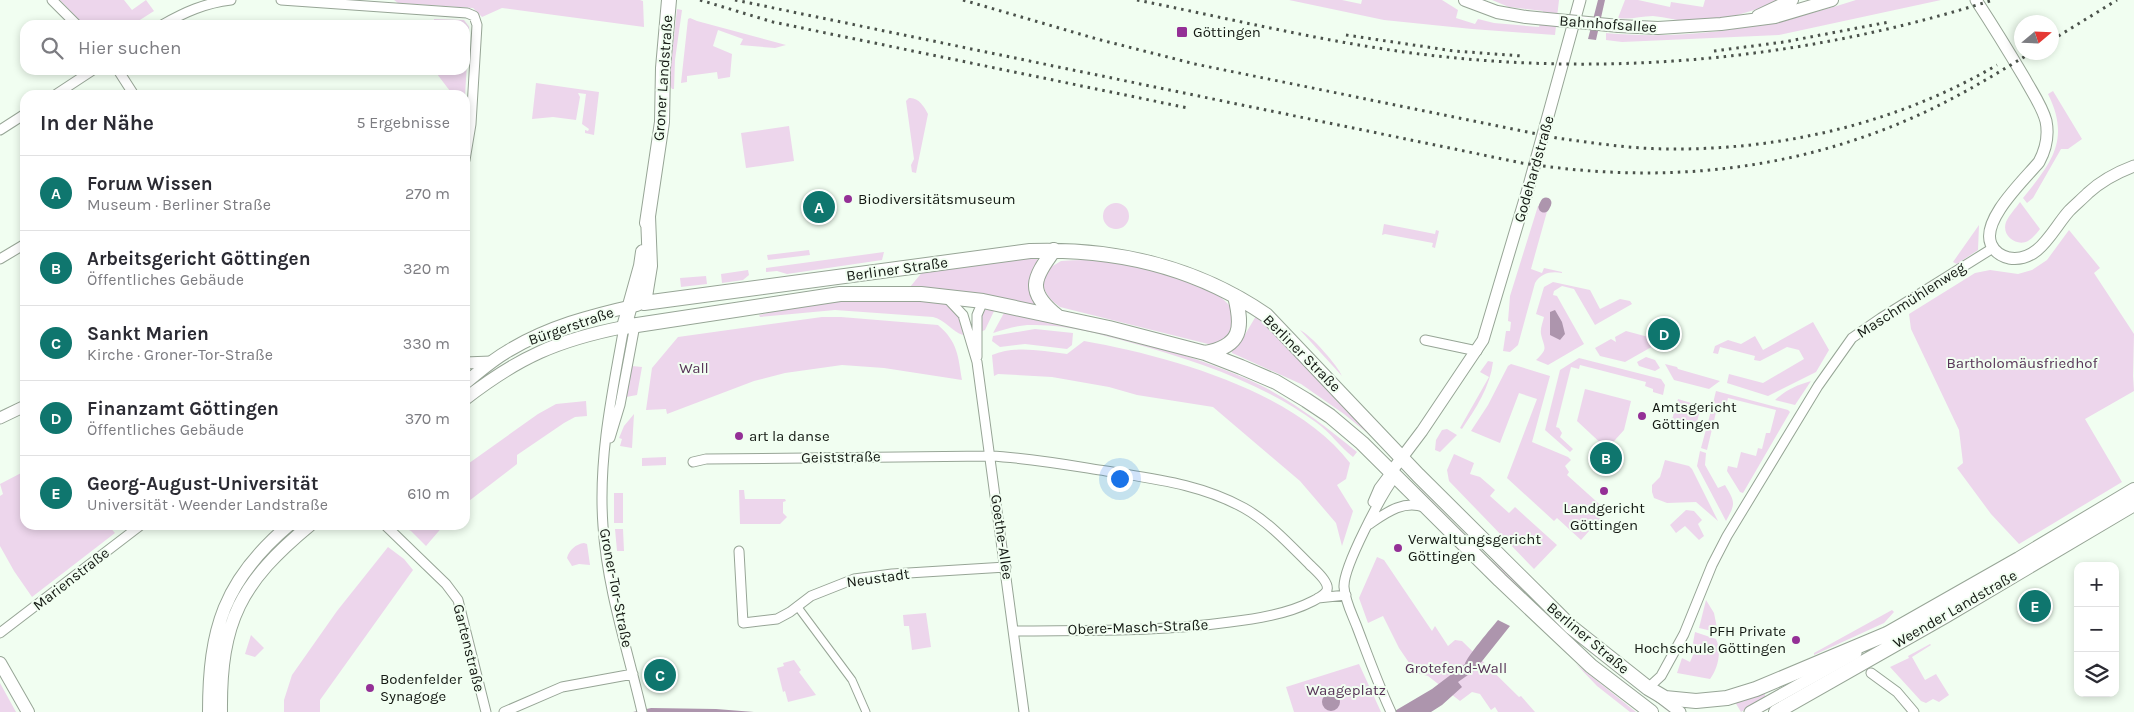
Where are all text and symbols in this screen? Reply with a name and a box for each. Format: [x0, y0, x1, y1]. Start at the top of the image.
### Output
street label: Bahnhofsallee [1559, 12, 1657, 36]
street label: Groner Landstraße [650, 14, 676, 142]
north arrow [2014, 15, 2059, 60]
search box [20, 20, 470, 75]
place label: Göttingen [1193, 23, 1261, 41]
marker: Göttingen [1175, 25, 1189, 39]
icon: search [38, 34, 66, 62]
text: Hier suchen [78, 37, 181, 59]
text: In der Nähe [40, 111, 154, 135]
text: 5 Ergebnisse [356, 113, 450, 132]
street label: Godehardstraße [1510, 114, 1558, 224]
text: Foruʍ Wissen [87, 173, 213, 195]
text: A [51, 184, 61, 203]
text: 270 m [405, 184, 450, 203]
pin: A [803, 188, 835, 226]
place label: Biodiversitätsmuseum [858, 190, 1016, 208]
marker: Biodiversitätsmuseum [842, 193, 854, 205]
text: Museum · Berliner Straße [87, 195, 271, 214]
text: Arbeitsgericht Göttingen [87, 248, 311, 270]
street label: Berliner Straße [845, 253, 949, 285]
street label: Maschmühlenweg [1853, 258, 1969, 342]
text: B [51, 259, 61, 278]
text: 320 m [403, 259, 450, 278]
text: Öffentliches Gebäude [87, 270, 244, 289]
street label: Bürgerstraße [526, 303, 616, 349]
street label: Berliner Straße [1260, 311, 1344, 395]
pin: D [1648, 315, 1680, 353]
text: Sankt Marien [87, 323, 209, 345]
text: C [51, 334, 61, 353]
text: 330 m [403, 334, 450, 353]
text: Kirche · Groner-Tor-Straße [87, 345, 273, 364]
park label: Bartholomäusfriedhof [1946, 354, 2098, 372]
park label: Wall [679, 359, 709, 377]
text: Finanzamt Göttingen [87, 398, 279, 420]
place label: Amtsgericht Göttingen [1652, 398, 1737, 433]
text: D [51, 409, 61, 428]
text: 370 m [405, 409, 450, 428]
marker: Amtsgericht Göttingen [1636, 410, 1648, 422]
text: Öffentliches Gebäude [87, 420, 244, 439]
place label: art la danse [749, 427, 830, 445]
marker: art la danse [733, 430, 745, 442]
pin: B [1590, 439, 1622, 477]
street label: Geiststraße [801, 447, 881, 467]
your location [1107, 466, 1133, 492]
text: Georg-August-Universität [87, 473, 318, 495]
text: E [51, 484, 61, 503]
text: 610 m [407, 484, 450, 503]
marker: Landgericht Göttingen [1598, 485, 1610, 497]
street label: Goethe-Allee [987, 493, 1017, 581]
text: Universität · Weender Landstraße [87, 495, 328, 514]
place label: Landgericht Göttingen [1563, 499, 1645, 534]
street label: Groner-Tor-Straße [596, 527, 636, 649]
place label: Verwaltungsgericht Göttingen [1408, 530, 1541, 565]
marker: Verwaltungsgericht Göttingen [1392, 542, 1404, 554]
street label: Marienstraße [29, 544, 113, 614]
map controls [2074, 562, 2119, 697]
button: + [2074, 562, 2119, 607]
street label: Neustadt [845, 565, 911, 591]
street label: Weender Landstraße [1890, 566, 2020, 652]
pin: E [2019, 587, 2051, 625]
street label: Berliner Straße [1543, 598, 1633, 678]
street label: Gartenstraße [449, 602, 489, 694]
button: − [2074, 607, 2119, 652]
street label: Obere-Masch-Straße [1067, 616, 1209, 638]
place label: PFH Private Hochschule Göttingen [1634, 622, 1786, 657]
marker: PFH Private Hochschule Göttingen [1790, 634, 1802, 646]
button: layers [2074, 652, 2119, 697]
pin: C [644, 656, 676, 694]
park label: Grotefend-Wall [1405, 659, 1507, 677]
place label: Bodenfelder Synagoge [380, 670, 463, 705]
park label: Waageplatz [1306, 681, 1386, 699]
marker: Bodenfelder Synagoge [364, 682, 376, 694]

